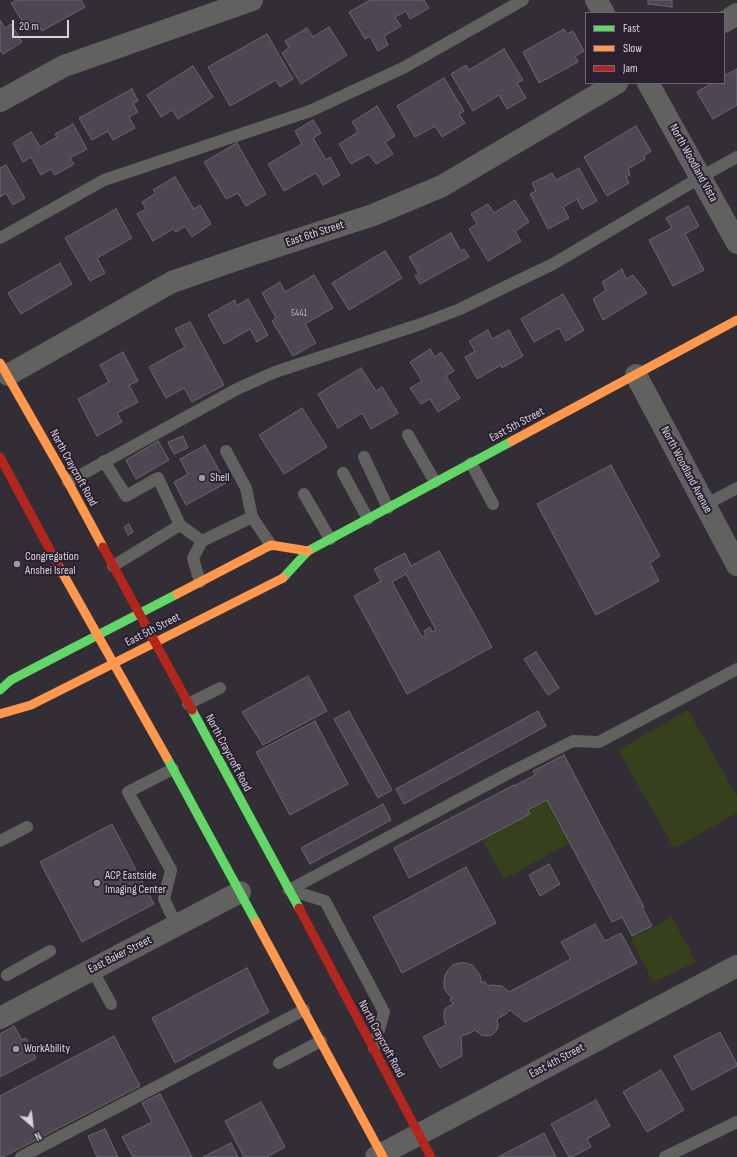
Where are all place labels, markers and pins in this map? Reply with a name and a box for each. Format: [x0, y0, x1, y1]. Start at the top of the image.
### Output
place label: Shell [210, 471, 230, 485]
marker: Shell [197, 473, 207, 483]
place label: Congregation Anshei Isreal [25, 550, 79, 578]
marker: Congregation Anshei Isreal [12, 559, 22, 569]
place label: ACP Eastside Imaging Center [105, 869, 166, 897]
marker: ACP Eastside Imaging Center [92, 878, 102, 888]
place label: WorkAbility [24, 1042, 70, 1056]
marker: WorkAbility [11, 1044, 21, 1054]

